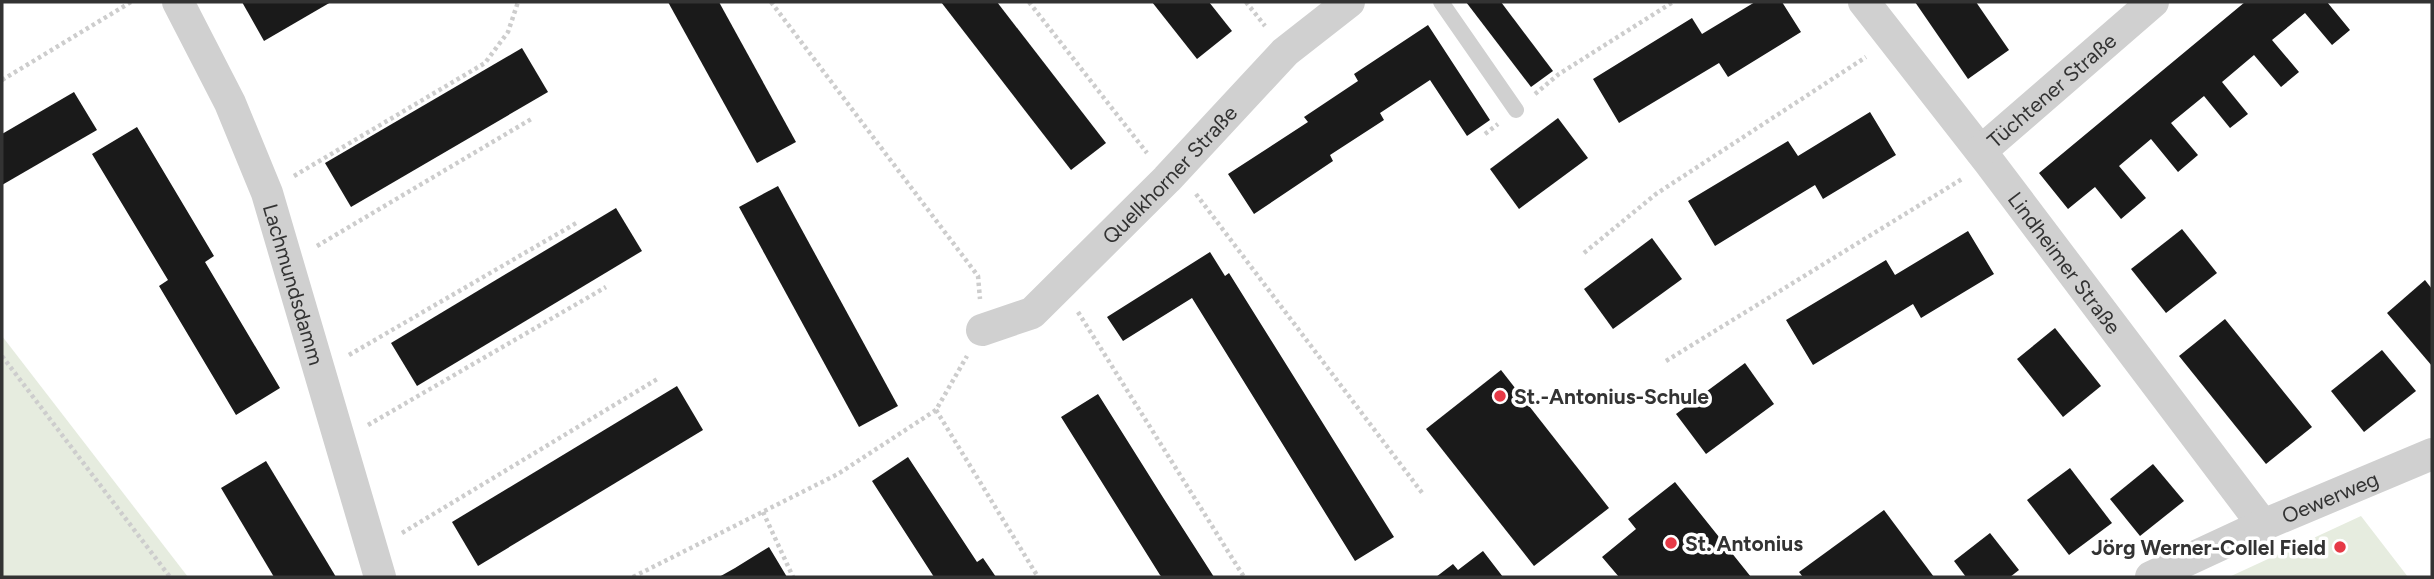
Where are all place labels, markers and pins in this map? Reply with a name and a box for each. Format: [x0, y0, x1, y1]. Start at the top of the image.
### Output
place label: St.-Antonius-Schule [1514, 384, 1709, 409]
marker: St.-Antonius-Schule [1492, 388, 1508, 404]
place label: St. Antonius [1685, 531, 1803, 556]
marker: St. Antonius [1663, 535, 1679, 551]
place label: Jörg Werner-Collel Field [2091, 535, 2326, 560]
marker: Jörg Werner-Collel Field [2332, 539, 2348, 555]

